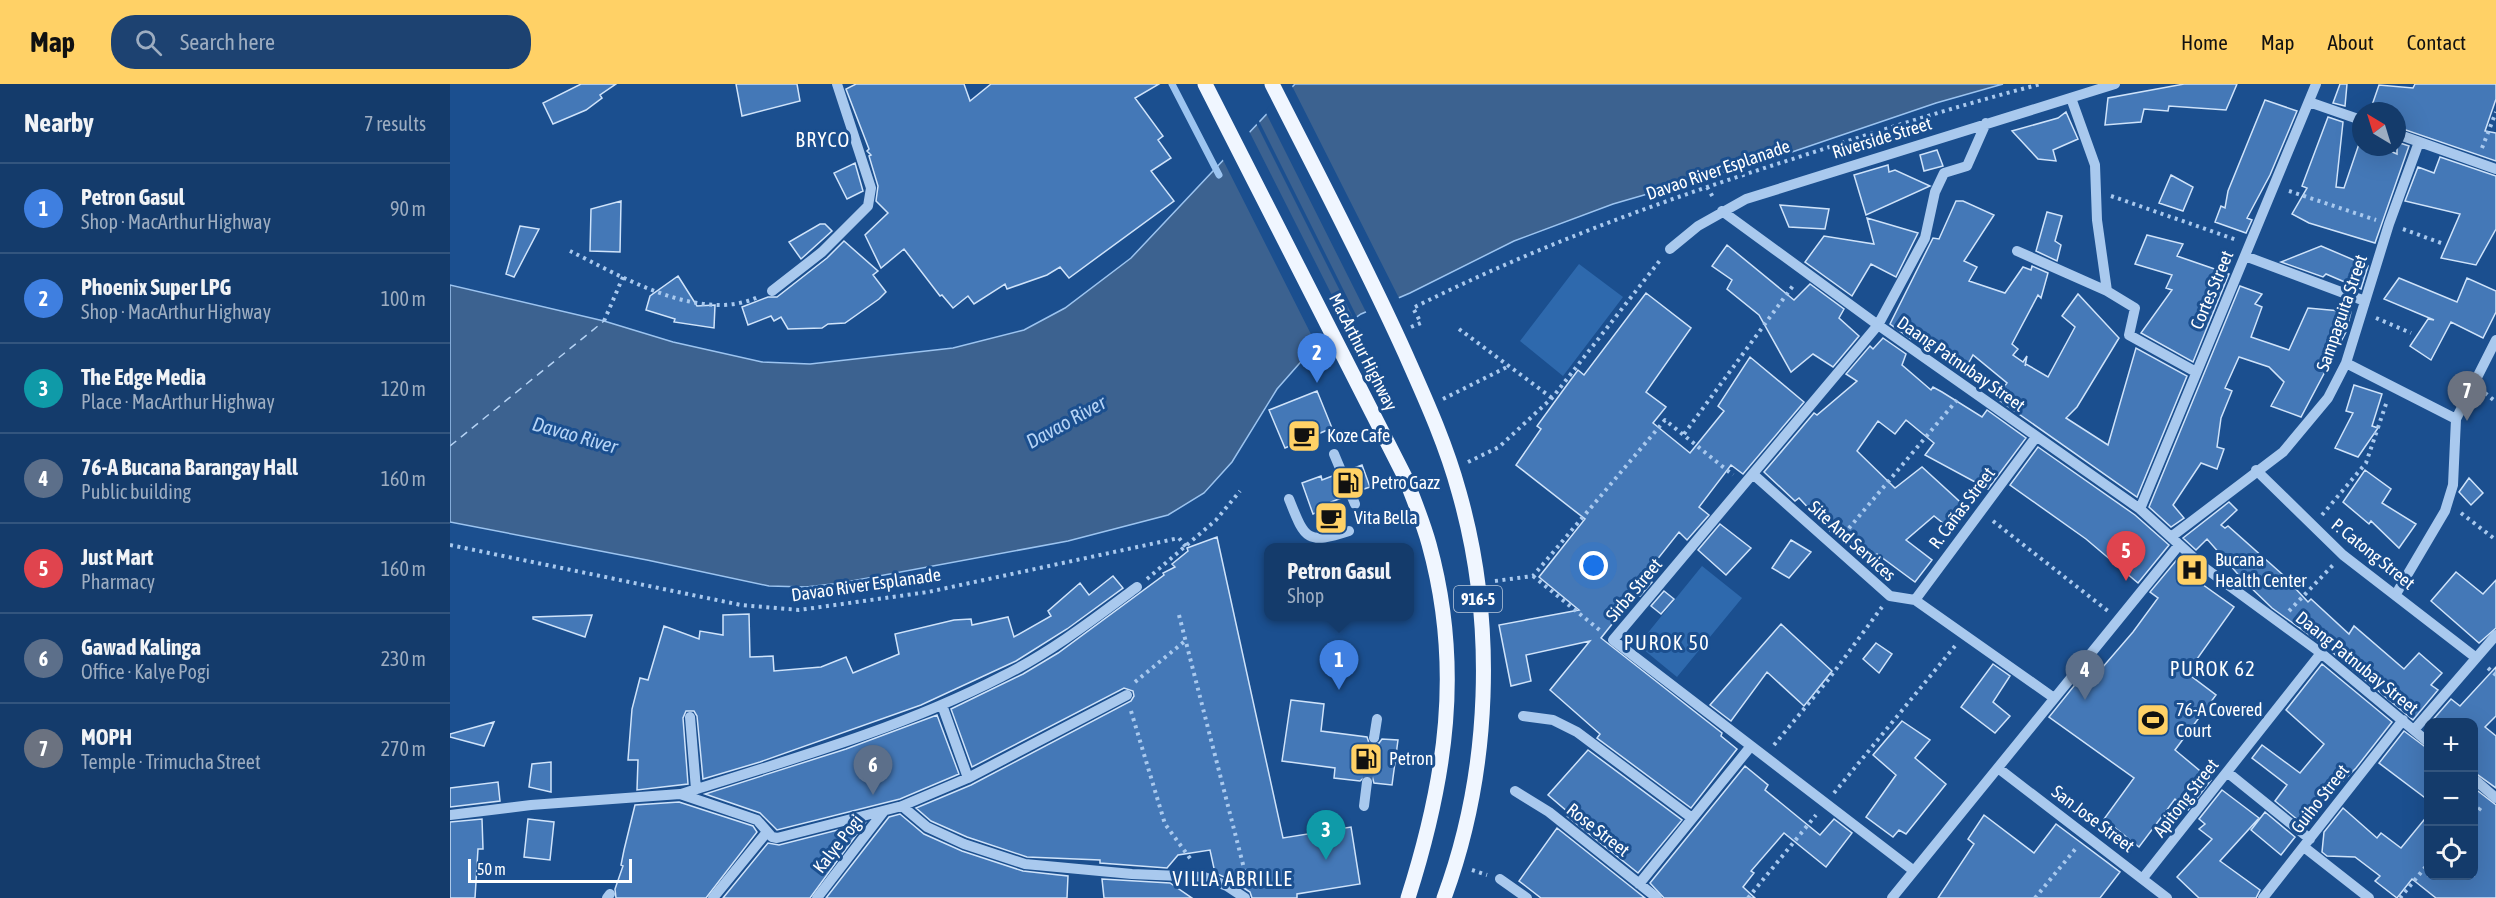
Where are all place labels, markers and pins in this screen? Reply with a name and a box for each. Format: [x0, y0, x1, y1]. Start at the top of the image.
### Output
pin: 2 [1298, 334, 1336, 383]
pin: 7 [2448, 372, 2486, 421]
cafe icon: Koze Cafe [1286, 418, 1322, 454]
place label: Koze Cafe [1327, 425, 1390, 446]
fuel station icon: Petro Gazz [1330, 465, 1366, 501]
place label: Petro Gazz [1371, 472, 1441, 493]
cafe icon: Vita Bella [1313, 500, 1349, 536]
place label: Vita Bella [1354, 507, 1418, 528]
pin: 5 [2106, 532, 2146, 581]
place label: Bucana Health Center [2215, 549, 2307, 591]
hospital icon: Bucana Health Center [2174, 552, 2210, 588]
pin: 1 [1320, 640, 1358, 690]
pin: 4 [2066, 650, 2104, 700]
place label: 76-A Covered Court [2176, 699, 2262, 741]
sports icon: 76-A Covered Court [2135, 702, 2171, 738]
fuel station icon: Petron [1348, 741, 1384, 777]
pin: 6 [854, 746, 892, 795]
place label: Petron [1389, 748, 1434, 769]
pin: 3 [1306, 810, 1346, 860]

